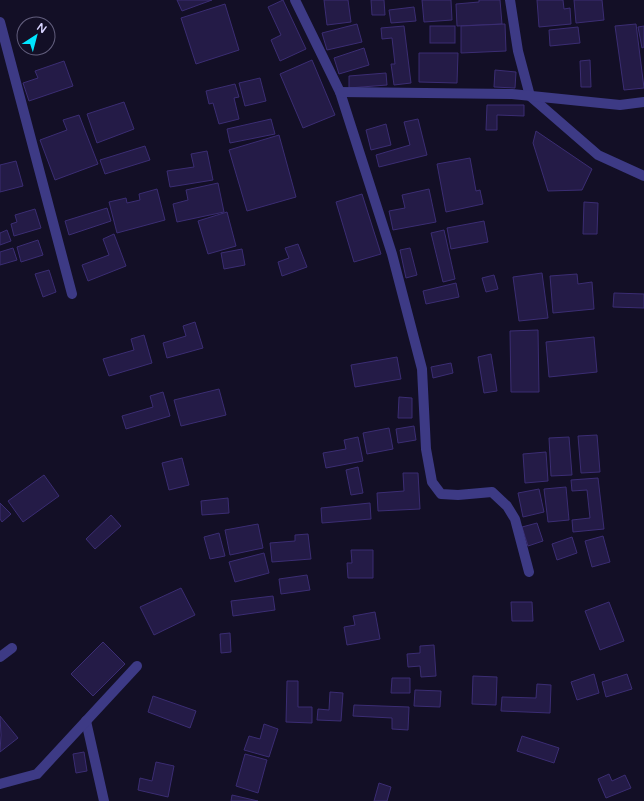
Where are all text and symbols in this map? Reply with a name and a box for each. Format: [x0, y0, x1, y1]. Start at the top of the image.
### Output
north arrow [16, 16, 56, 56]
text: N [34, 20, 49, 36]

